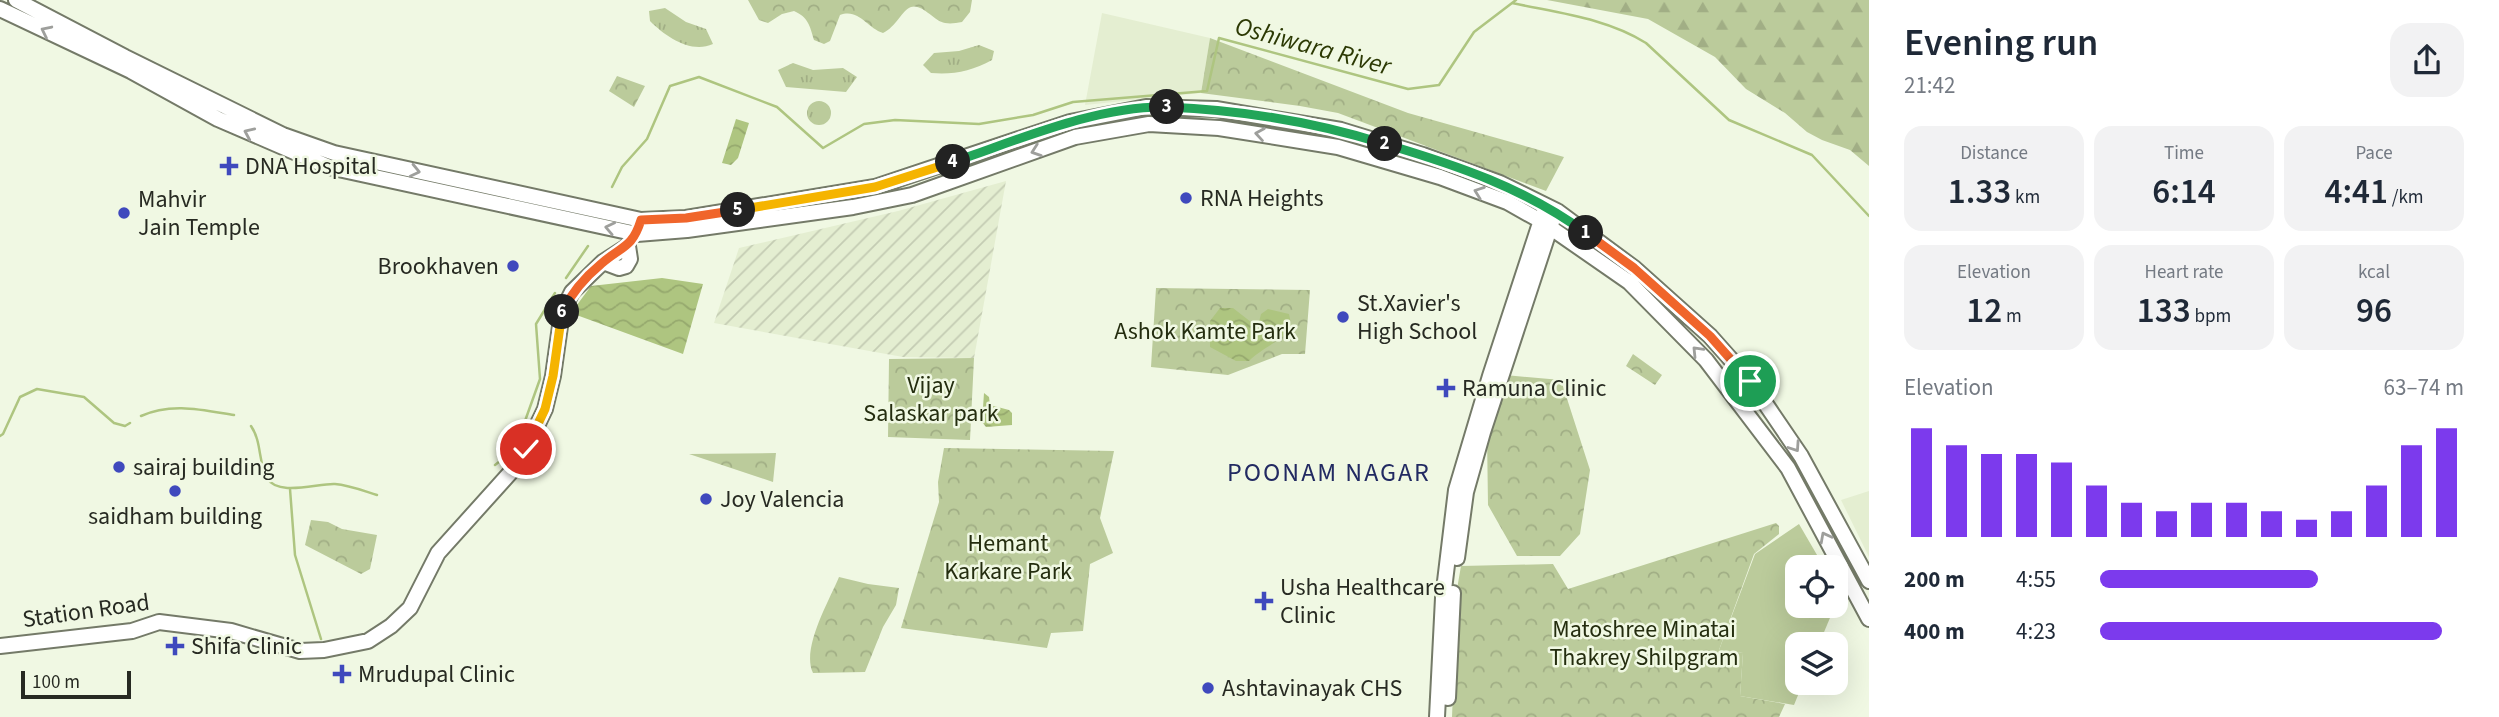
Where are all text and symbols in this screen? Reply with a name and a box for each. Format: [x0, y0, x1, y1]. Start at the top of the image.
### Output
water label: Oshiwara River [1231, 7, 1396, 85]
text: Evening run [1904, 16, 2098, 70]
button: share [2390, 23, 2464, 97]
one-way arrow [41, 25, 53, 39]
text: 21:42 [1904, 69, 1955, 102]
pin: 3 [1150, 90, 1184, 124]
text: 3 [1161, 93, 1172, 120]
one-way arrow [244, 127, 257, 141]
pin: 2 [1368, 127, 1402, 162]
one-way arrow [1254, 128, 1266, 143]
text: 2 [1379, 130, 1390, 157]
text: Distance [1960, 140, 2028, 167]
text: Time [2164, 140, 2204, 167]
text: Pace [2355, 140, 2393, 167]
one-way arrow [1031, 143, 1043, 157]
pin: 4 [936, 144, 970, 180]
text: 4 [947, 148, 958, 175]
place label: DNA Hospital [245, 149, 377, 184]
marker: DNA Hospital [219, 156, 239, 176]
one-way arrow [409, 163, 421, 177]
text: 1.33 [1948, 167, 2011, 217]
text: 6:14 [2152, 167, 2216, 217]
text: 4:41 [2324, 167, 2388, 217]
place label: RNA Heights [1200, 181, 1324, 216]
place label: Mahvir Jain Temple [138, 182, 260, 245]
text: km [2011, 184, 2040, 211]
text: /km [2388, 184, 2424, 211]
one-way arrow [1474, 186, 1486, 200]
marker: RNA Heights [1178, 190, 1194, 206]
pin: 5 [720, 192, 756, 228]
text: 5 [732, 196, 743, 223]
marker: Mahvir Jain Temple [116, 205, 132, 221]
pin: 1 [1568, 216, 1604, 250]
text: 1 [1580, 219, 1591, 246]
one-way arrow [604, 222, 616, 237]
place label: Brookhaven [378, 249, 499, 284]
marker: Brookhaven [505, 258, 521, 274]
text: Elevation [1957, 259, 2031, 286]
text: Heart rate [2145, 259, 2224, 286]
text: kcal [2358, 259, 2390, 286]
place label: St.Xavier's High School [1357, 286, 1477, 349]
text: 12 [1966, 286, 2002, 336]
text: 133 [2137, 286, 2191, 336]
text: 96 [2356, 286, 2392, 336]
pin: 6 [544, 294, 580, 330]
text: 6 [556, 298, 567, 325]
text: m [2002, 303, 2022, 330]
text: bpm [2191, 303, 2231, 330]
marker: St.Xavier's High School [1335, 309, 1351, 325]
park label: Ashok Kamte Park [1114, 314, 1296, 349]
one-way arrow [1692, 346, 1705, 359]
pin [1720, 351, 1780, 411]
icon: arrive [1731, 362, 1769, 400]
park label: Vijay Salaskar park [863, 368, 999, 431]
place label: Ramuna Clinic [1462, 371, 1606, 406]
text: Elevation [1904, 371, 1994, 404]
text: 63–74 m [2384, 371, 2464, 404]
marker: Ramuna Clinic [1436, 378, 1456, 398]
pin [496, 419, 556, 479]
icon: check [507, 430, 545, 468]
one-way arrow [1787, 439, 1799, 452]
place label: sairaj building [133, 450, 274, 485]
district label: POONAM NAGAR [1227, 454, 1431, 491]
marker: sairaj building [111, 459, 127, 475]
place label: Joy Valencia [720, 482, 844, 517]
marker: saidham building [167, 483, 183, 499]
marker: Joy Valencia [698, 491, 714, 507]
place label: saidham building [88, 499, 262, 534]
park label: Hemant Karkare Park [944, 526, 1072, 589]
one-way arrow [1820, 532, 1833, 545]
map controls [1785, 555, 1848, 695]
button: locate [1785, 555, 1848, 618]
text: 200 m [1904, 563, 1965, 596]
text: 4:55 [2016, 563, 2056, 596]
place label: Usha Healthcare Clinic [1280, 570, 1445, 633]
street label: Station Road [20, 585, 152, 637]
marker: Usha Healthcare Clinic [1254, 591, 1274, 611]
park label: Matoshree Minatai Thakrey Shilpgram [1549, 612, 1739, 675]
text: 400 m [1904, 615, 1965, 648]
text: 4:23 [2016, 615, 2056, 648]
place label: Shifa Clinic [191, 629, 302, 664]
button: layers [1785, 632, 1848, 695]
marker: Shifa Clinic [165, 636, 185, 656]
place label: Mrudupal Clinic [358, 657, 515, 692]
marker: Mrudupal Clinic [332, 664, 352, 684]
scale bar [21, 668, 131, 700]
text: 100 m [32, 669, 80, 696]
place label: Ashtavinayak CHS [1222, 671, 1402, 706]
marker: Ashtavinayak CHS [1200, 680, 1216, 696]

